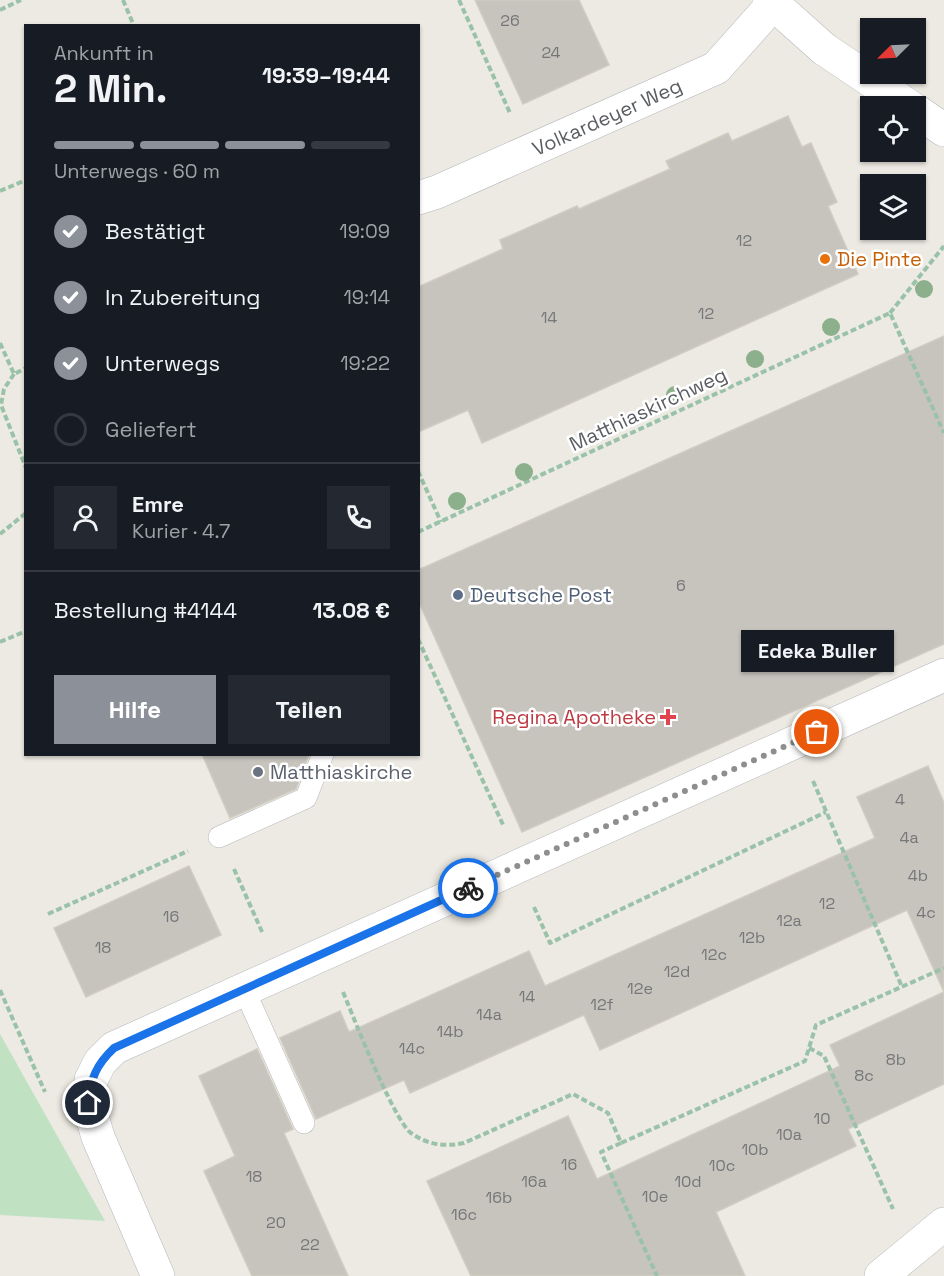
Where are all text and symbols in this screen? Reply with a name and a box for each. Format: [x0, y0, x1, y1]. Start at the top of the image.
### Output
house number: 26 [500, 10, 520, 31]
north arrow [860, 18, 926, 84]
map controls [860, 18, 926, 240]
text: Ankunft in [54, 40, 154, 66]
house number: 24 [541, 42, 561, 63]
text: 19:39–19:44 [262, 61, 390, 89]
text: 2 Min. [54, 64, 168, 113]
street label: Volkardeyer Weg [528, 72, 686, 162]
button: locate [860, 96, 926, 162]
text: Unterwegs · 60 m [54, 158, 220, 184]
button: layers [860, 174, 926, 240]
icon: check [54, 215, 87, 248]
text: Bestätigt [105, 217, 206, 245]
text: 19:09 [339, 218, 390, 244]
house number: 12 [736, 230, 752, 251]
place label: Die Pinte [837, 246, 922, 272]
marker: Die Pinte [818, 252, 832, 266]
icon: check [54, 281, 87, 314]
text: In Zubereitung [105, 283, 260, 311]
text: 19:14 [343, 284, 390, 310]
house number: 12 [698, 303, 714, 324]
house number: 14 [541, 307, 557, 328]
icon: check [54, 347, 87, 380]
text: Unterwegs [105, 349, 220, 377]
text: 19:22 [340, 350, 390, 376]
street label: Matthiaskirchweg [565, 361, 731, 457]
text: Geliefert [105, 415, 197, 443]
button: person [54, 486, 117, 549]
button: phone [327, 486, 390, 549]
text: Emre [132, 490, 184, 518]
text: Kurier · 4.7 [132, 518, 230, 544]
house number: 6 [676, 575, 686, 596]
place label: Deutsche Post [470, 582, 612, 608]
marker: Deutsche Post [451, 588, 465, 602]
text: Bestellung #4144 [54, 596, 237, 624]
text: 13.08 € [312, 596, 390, 624]
callout: Edeka Buller [740, 630, 894, 672]
text: Edeka Buller [758, 638, 877, 664]
button: Hilfe [54, 675, 216, 744]
button: Teilen [228, 675, 390, 744]
place label: Regina Apotheke [492, 704, 656, 730]
pin [791, 706, 842, 757]
marker: Regina Apotheke [661, 710, 675, 724]
icon: bag [800, 715, 833, 748]
place label: Matthiaskirche [270, 759, 412, 785]
marker: Matthiaskirche [251, 765, 265, 779]
house number: 4 [895, 789, 905, 810]
house number: 4a [899, 827, 919, 848]
courier [438, 858, 498, 918]
house number: 4b [908, 865, 928, 886]
icon: bike [452, 872, 485, 905]
house number: 12 [819, 893, 835, 914]
house number: 4c [916, 902, 936, 923]
house number: 16 [163, 906, 179, 927]
house number: 12a [776, 910, 802, 931]
house number: 12b [739, 927, 765, 948]
house number: 18 [95, 937, 111, 958]
house number: 12c [701, 944, 727, 965]
house number: 12d [664, 961, 690, 982]
house number: 12e [627, 978, 653, 999]
house number: 14 [519, 986, 535, 1007]
house number: 12f [590, 994, 614, 1015]
house number: 14a [476, 1004, 502, 1025]
house number: 14b [437, 1021, 464, 1042]
house number: 14c [399, 1038, 425, 1059]
house number: 8b [886, 1049, 906, 1070]
house number: 8c [854, 1065, 874, 1086]
pin [62, 1077, 113, 1128]
icon: home [71, 1086, 104, 1119]
house number: 10 [814, 1108, 830, 1129]
house number: 10a [776, 1124, 802, 1145]
house number: 10b [741, 1139, 769, 1160]
house number: 16 [561, 1154, 577, 1175]
house number: 10c [709, 1155, 735, 1176]
house number: 18 [246, 1166, 262, 1187]
house number: 16a [521, 1171, 547, 1192]
house number: 10d [674, 1171, 702, 1192]
house number: 10e [642, 1186, 668, 1207]
house number: 16b [486, 1187, 512, 1208]
house number: 16c [451, 1204, 477, 1225]
house number: 20 [266, 1212, 286, 1233]
house number: 22 [300, 1234, 320, 1255]

